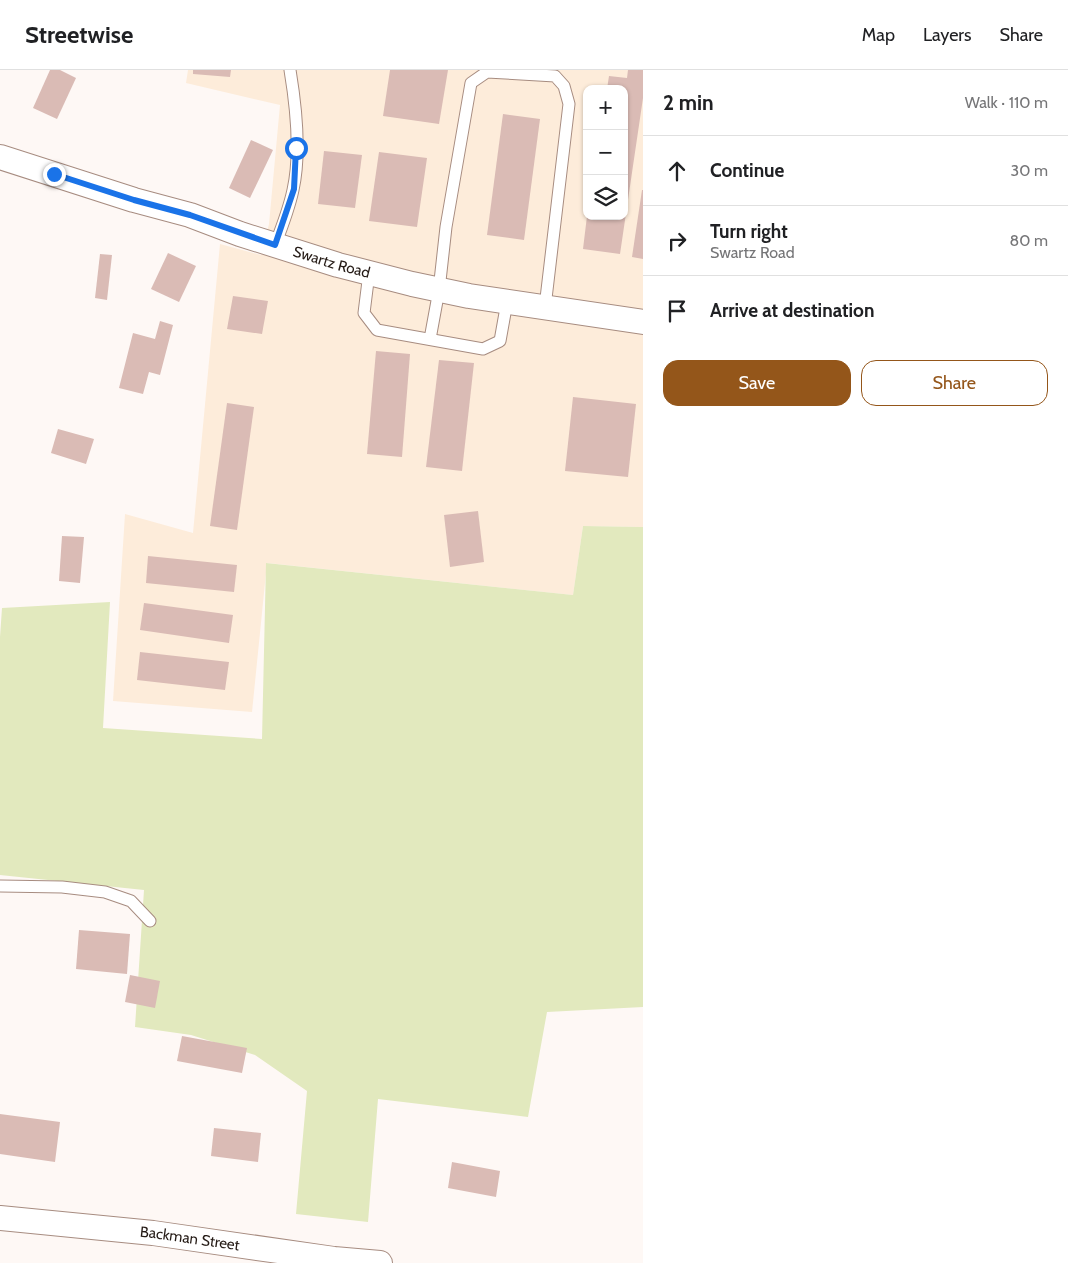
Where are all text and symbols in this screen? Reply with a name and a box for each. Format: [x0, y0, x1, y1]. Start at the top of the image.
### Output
text: Streetwise [25, 20, 133, 49]
text: Map [862, 24, 895, 46]
text: Layers [923, 24, 972, 46]
text: Share [1000, 24, 1043, 46]
map controls [583, 85, 628, 220]
button: + [583, 85, 628, 130]
text: 2 min [663, 90, 714, 115]
text: Walk · 110 m [965, 93, 1048, 112]
button: − [583, 130, 628, 175]
route start [285, 137, 308, 160]
icon: ahead [663, 157, 691, 185]
text: Continue [710, 159, 784, 182]
text: 30 m [1011, 161, 1048, 180]
route end [43, 163, 66, 186]
button: layers [583, 175, 628, 220]
text: Turn right [710, 220, 788, 243]
icon: right [663, 227, 691, 255]
text: 80 m [1010, 231, 1048, 250]
street label: Swartz Road [291, 242, 372, 282]
text: Swartz Road [710, 243, 795, 262]
icon: arrive [663, 297, 691, 325]
text: Arrive at destination [710, 299, 874, 322]
button: Save [663, 360, 851, 406]
button: Share [861, 360, 1048, 406]
street label: Backman Street [139, 1223, 241, 1254]

